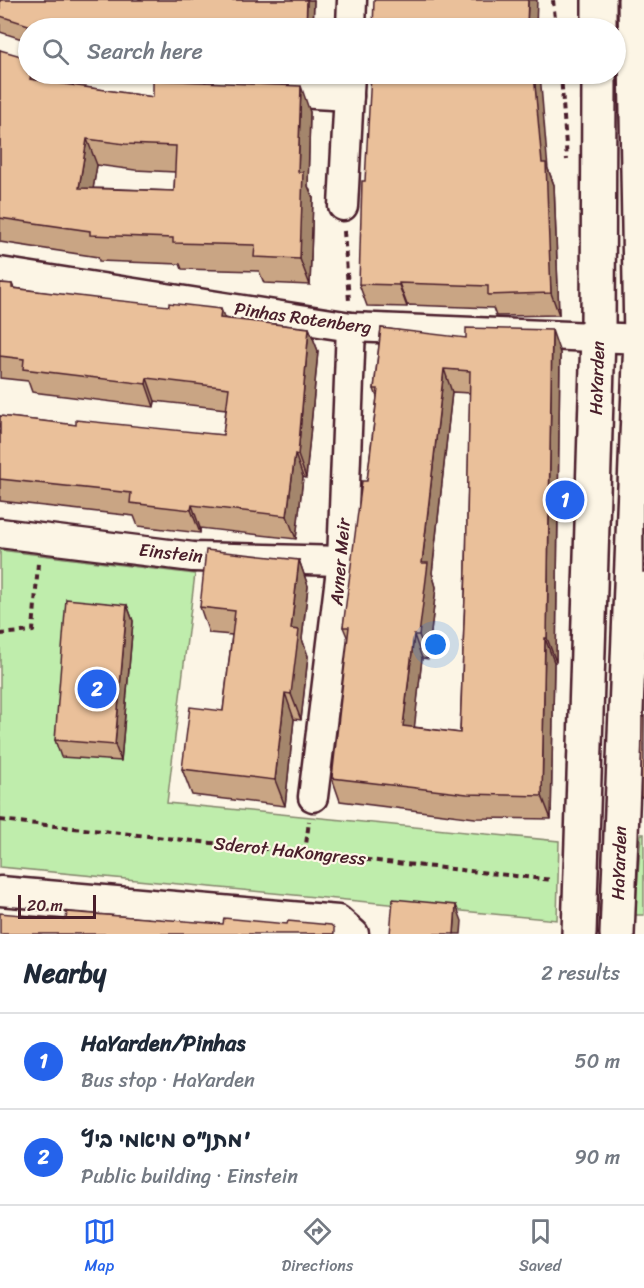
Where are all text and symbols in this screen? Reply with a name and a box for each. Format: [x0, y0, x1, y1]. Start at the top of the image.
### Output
search box [18, 18, 626, 84]
text: Search here [87, 32, 203, 71]
icon: search [39, 35, 72, 68]
street label: Pinhas Rotenberg [232, 293, 374, 343]
street label: HaYarden [580, 340, 614, 416]
pin: 1 [546, 478, 584, 522]
street label: Avner Meir [320, 515, 360, 608]
street label: Einstein [137, 534, 205, 572]
your location [421, 630, 450, 659]
pin: 2 [78, 666, 116, 712]
street label: HaYarden [602, 825, 636, 901]
street label: Sderot HaKongress [213, 827, 368, 875]
text: 20 m [27, 891, 63, 920]
scale bar [18, 892, 96, 920]
text: Nearby [24, 950, 106, 996]
text: 2 results [541, 956, 620, 991]
text: HaYarden/Pinhas [81, 1024, 245, 1063]
text: 1 [39, 1044, 48, 1079]
text: 50 m [575, 1044, 620, 1079]
text: Bus stop · HaYarden [81, 1063, 255, 1098]
text: מתנ"ס מיאמי ביץ' [81, 1120, 251, 1159]
text: 2 [38, 1140, 49, 1175]
text: 90 m [575, 1140, 620, 1175]
text: Public building · Einstein [81, 1159, 298, 1194]
tab: Map [83, 1215, 116, 1280]
tab: Directions [282, 1215, 353, 1280]
tab: Saved [519, 1215, 561, 1280]

